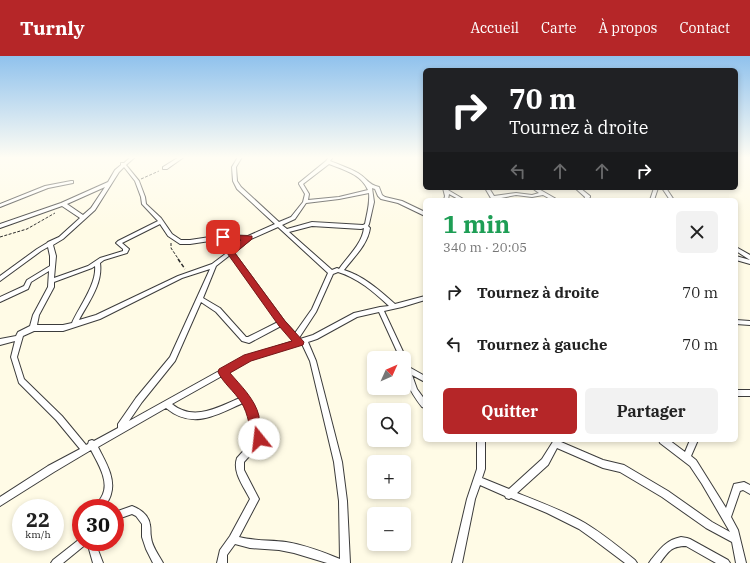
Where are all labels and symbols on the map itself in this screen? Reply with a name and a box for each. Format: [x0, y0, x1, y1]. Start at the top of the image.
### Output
pin [206, 220, 240, 254]
north arrow [367, 351, 411, 395]
position arrow [238, 418, 280, 460]
speed limit sign: 30 [72, 499, 124, 551]

